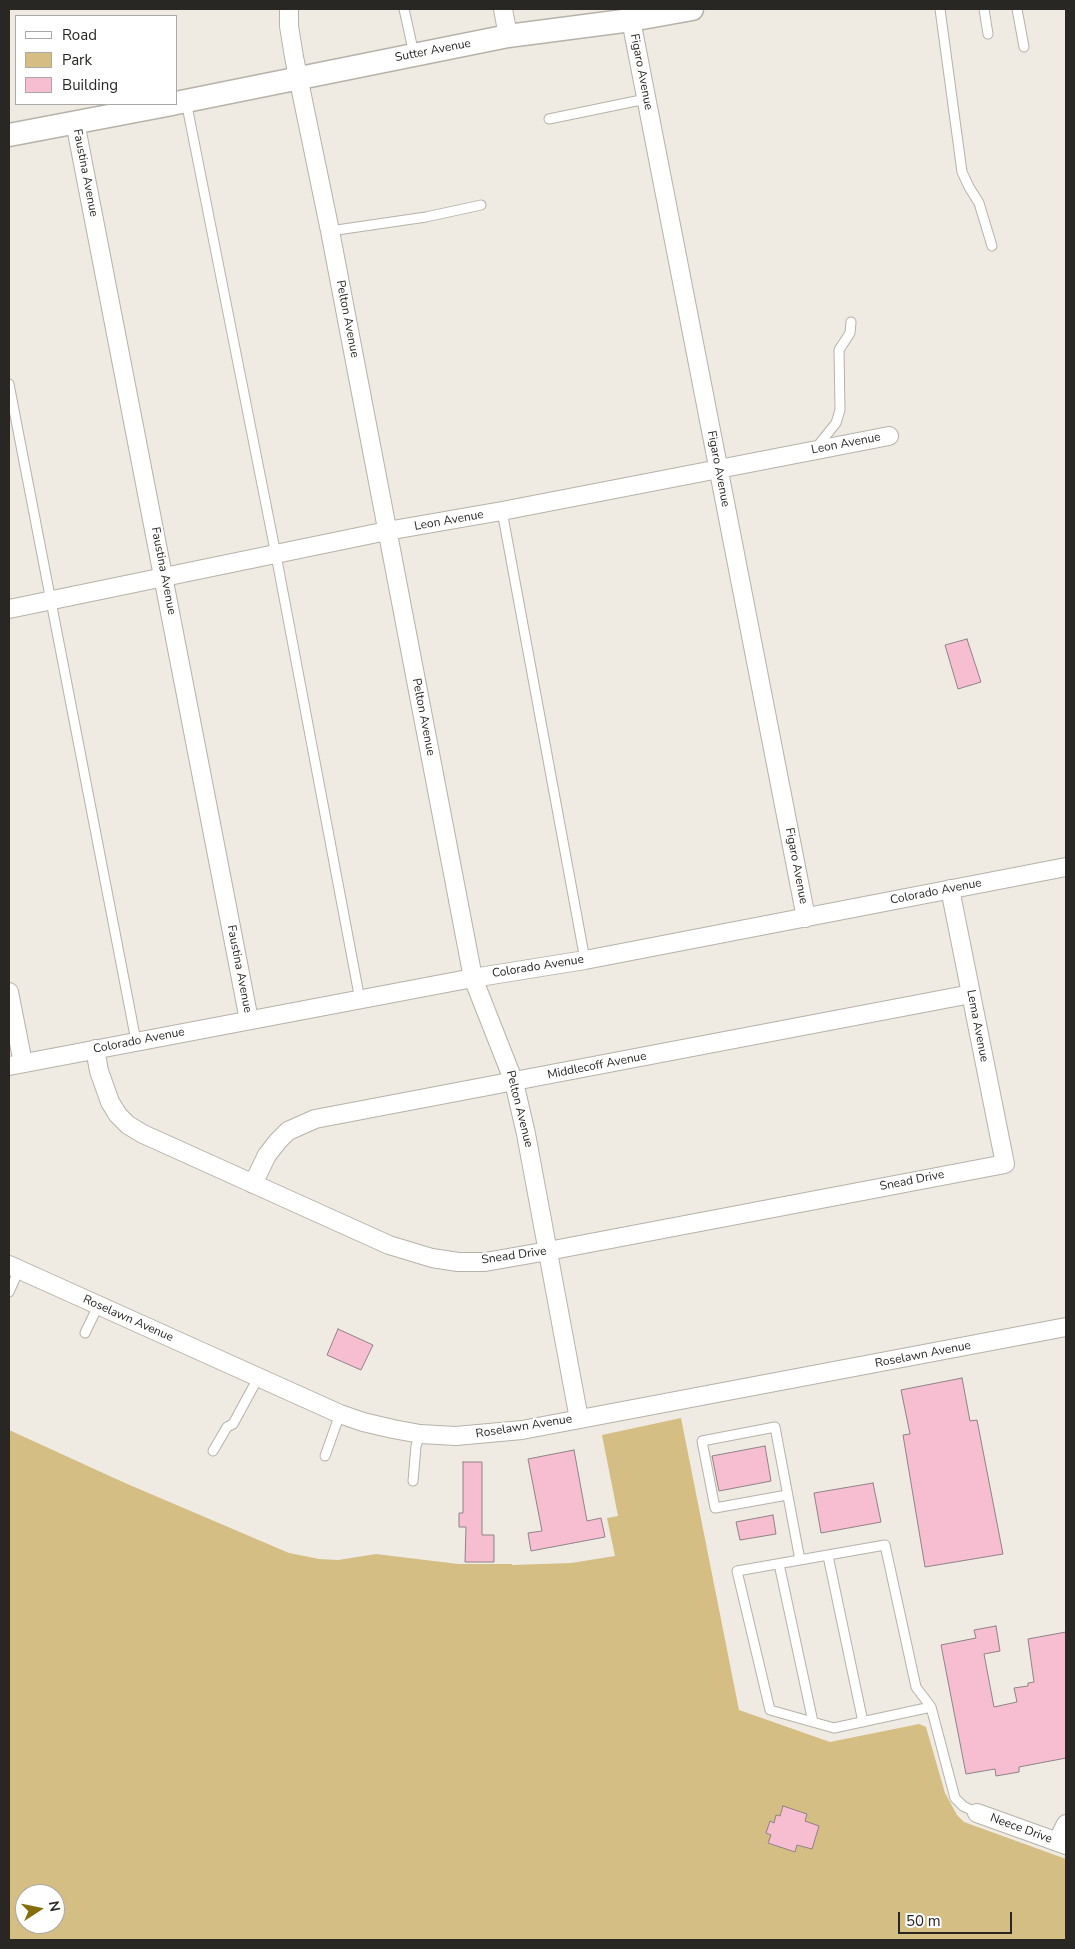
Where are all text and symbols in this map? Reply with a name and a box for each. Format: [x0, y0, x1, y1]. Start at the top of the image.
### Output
legend [15, 15, 178, 105]
text: Road [62, 25, 97, 45]
street label: Figaro Avenue [627, 33, 655, 111]
street label: Sutter Avenue [394, 37, 472, 65]
text: Park [62, 50, 92, 70]
text: Building [62, 75, 118, 95]
street label: Faustina Avenue [69, 128, 101, 218]
street label: Pelton Avenue [332, 279, 362, 359]
street label: Figaro Avenue [704, 430, 732, 508]
street label: Leon Avenue [810, 430, 882, 458]
street label: Leon Avenue [413, 508, 485, 534]
street label: Faustina Avenue [147, 526, 179, 616]
street label: Pelton Avenue [408, 677, 438, 757]
street label: Figaro Avenue [782, 827, 810, 905]
street label: Colorado Avenue [889, 876, 983, 908]
street label: Faustina Avenue [223, 924, 255, 1014]
street label: Colorado Avenue [491, 953, 585, 981]
street label: Lema Avenue [963, 989, 991, 1063]
street label: Colorado Avenue [92, 1025, 186, 1057]
street label: Middlecoff Avenue [546, 1049, 648, 1083]
street label: Pelton Avenue [502, 1069, 536, 1149]
street label: Snead Drive [878, 1168, 946, 1194]
street label: Snead Drive [481, 1244, 547, 1268]
street label: Roselawn Avenue [81, 1293, 175, 1345]
street label: Roselawn Avenue [874, 1339, 972, 1371]
street label: Roselawn Avenue [475, 1412, 573, 1442]
street label: Neece Drive [988, 1811, 1054, 1847]
north arrow [15, 1884, 65, 1934]
text: N [44, 1899, 65, 1913]
scale bar [900, 1902, 1014, 1934]
text: 50 m [906, 1911, 941, 1931]

